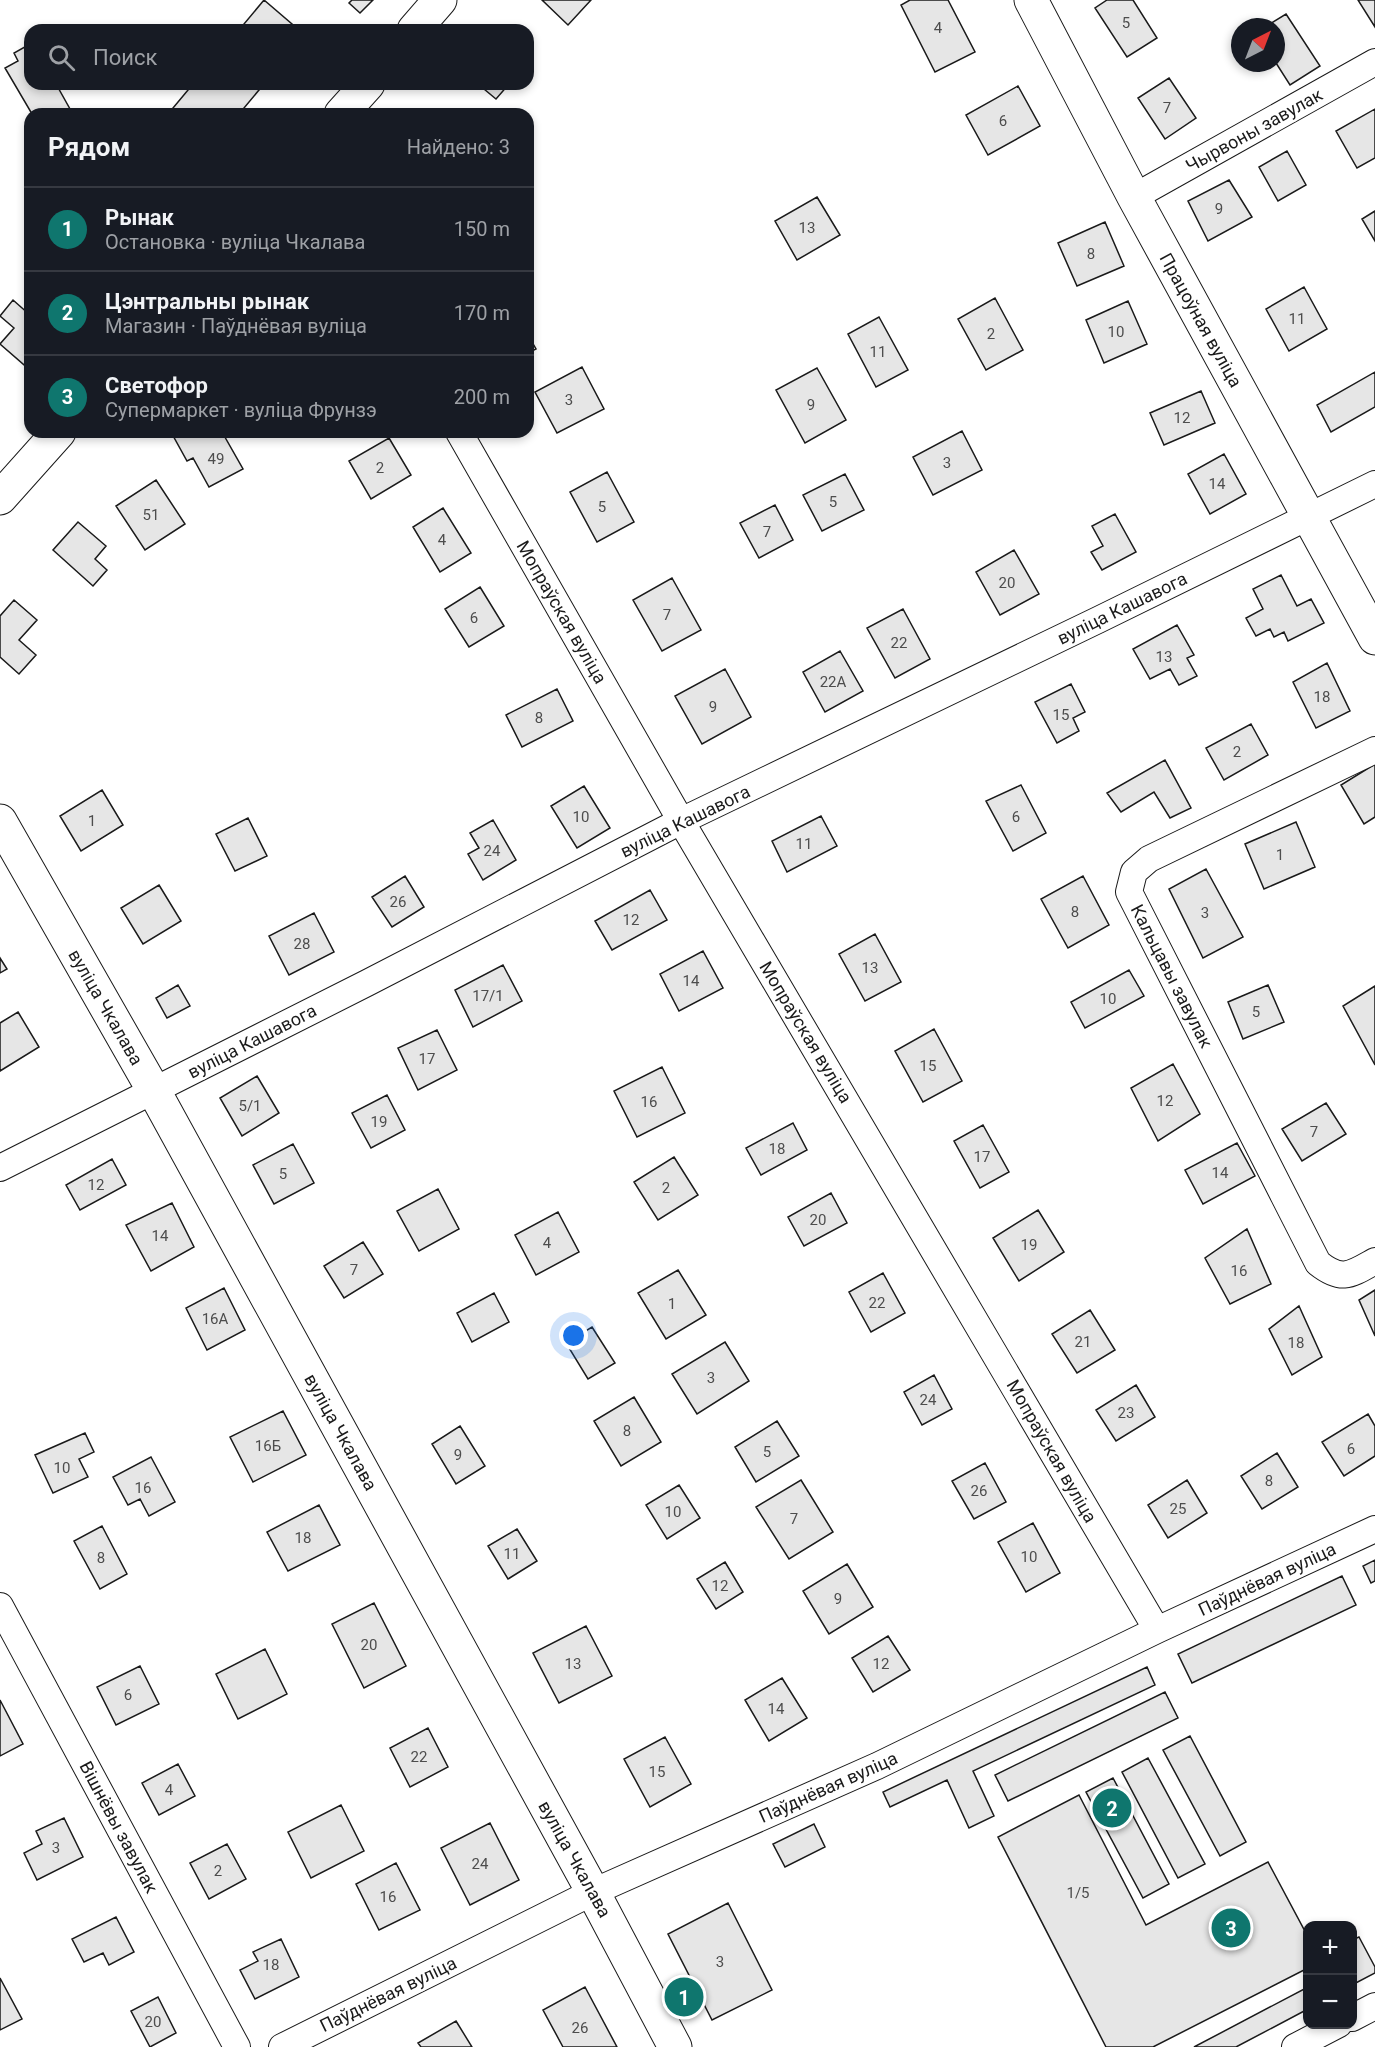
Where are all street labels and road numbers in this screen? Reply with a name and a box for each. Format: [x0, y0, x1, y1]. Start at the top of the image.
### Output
street label: Чырвоны завулак [1182, 84, 1326, 176]
street label: Працоўная вуліца [1155, 249, 1247, 391]
street label: Мопраўская вуліца [513, 537, 611, 687]
street label: вуліца Кашавога [1054, 568, 1190, 648]
street label: вуліца Кашавога [617, 781, 753, 861]
street label: Кальцавы завулак [1127, 901, 1217, 1051]
street label: вуліца Чкалава [64, 945, 148, 1069]
street label: Мопраўская вуліца [755, 957, 857, 1107]
street label: вуліца Кашавога [184, 999, 320, 1083]
street label: вуліца Чкалава [300, 1370, 382, 1494]
street label: Мопраўская вуліца [1003, 1376, 1101, 1526]
street label: Паўднёвая вуліца [1195, 1538, 1339, 1620]
street label: Паўднёвая вуліца [756, 1747, 900, 1827]
street label: Вішнёвы завулак [75, 1758, 163, 1897]
street label: вуліца Чкалава [534, 1797, 616, 1921]
street label: Паўднёвая вуліца [316, 1952, 460, 2036]

